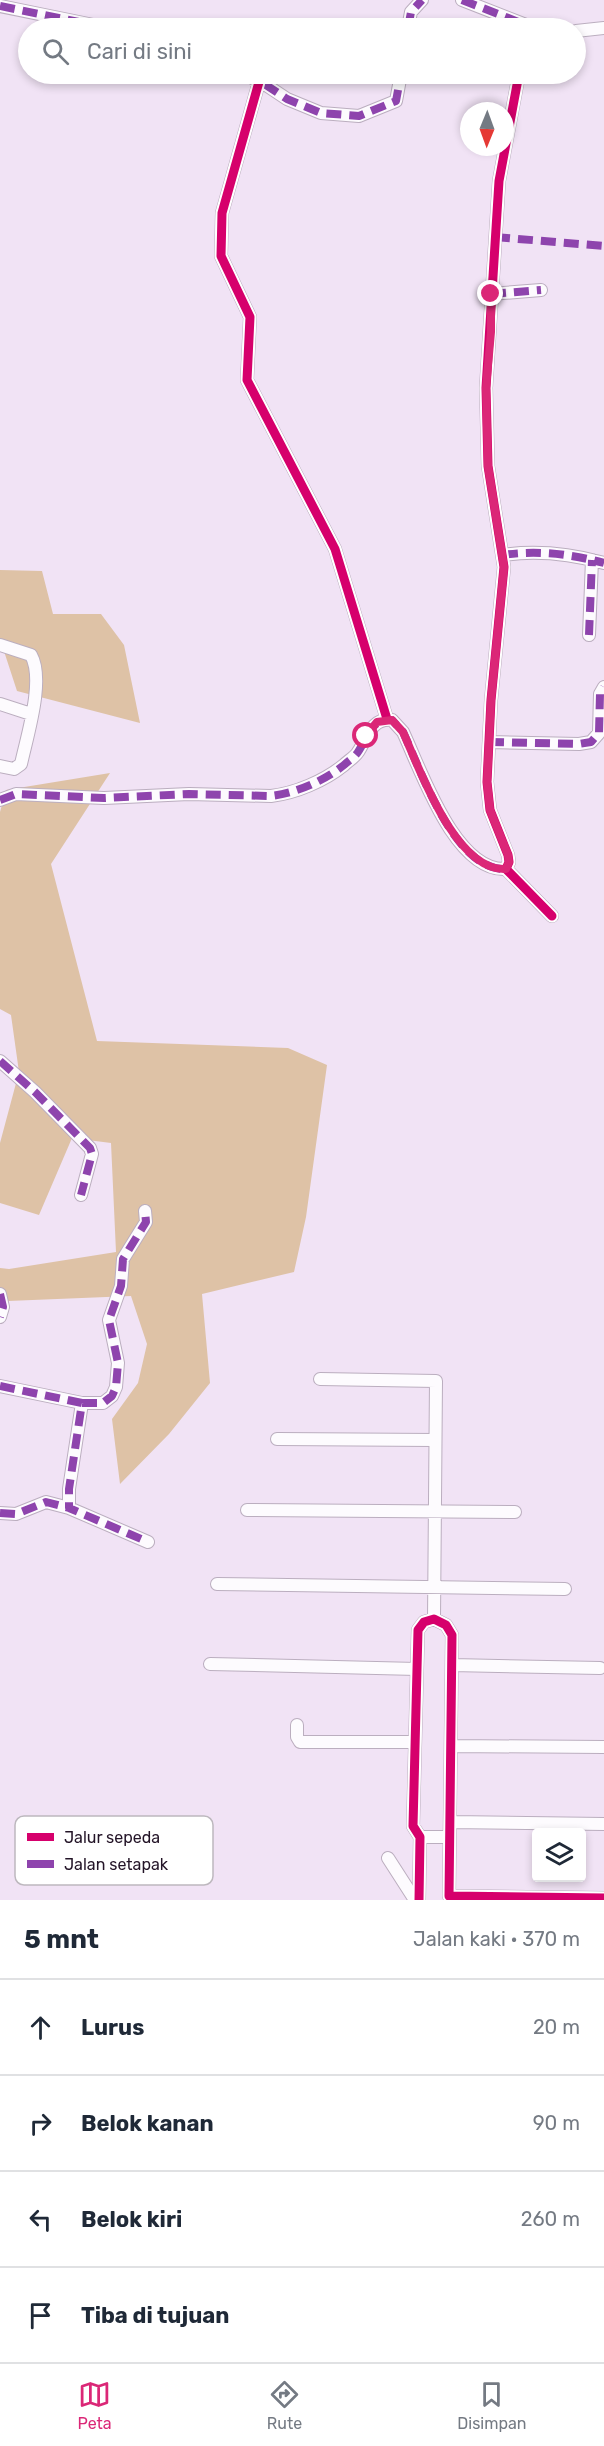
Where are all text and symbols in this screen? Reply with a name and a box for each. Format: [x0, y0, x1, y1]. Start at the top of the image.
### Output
search box [18, 18, 586, 84]
icon: search [39, 35, 72, 68]
text: Cari di sini [87, 38, 192, 65]
north arrow [460, 102, 514, 156]
route end [477, 280, 503, 306]
route start [352, 722, 378, 748]
legend [15, 1816, 213, 1885]
text: Jalur sepeda [64, 1828, 160, 1847]
map controls [532, 1828, 586, 1882]
button: layers [532, 1828, 586, 1882]
text: Jalan setapak [64, 1855, 169, 1874]
text: 5 mnt [24, 1924, 99, 1955]
text: Jalan kaki · 370 m [413, 1927, 580, 1951]
icon: ahead [24, 2011, 57, 2044]
text: Lurus [81, 2014, 144, 2041]
text: 20 m [533, 2015, 580, 2039]
icon: right [24, 2107, 57, 2140]
text: Belok kanan [81, 2110, 214, 2137]
text: 90 m [533, 2111, 580, 2135]
icon: left [24, 2203, 57, 2236]
text: Belok kiri [81, 2206, 182, 2233]
text: 260 m [521, 2207, 580, 2231]
icon: arrive [24, 2299, 57, 2332]
text: Tiba di tujuan [81, 2302, 229, 2329]
tab: Peta [78, 2378, 112, 2433]
tab: Rute [267, 2378, 302, 2433]
tab: Disimpan [457, 2378, 526, 2433]

